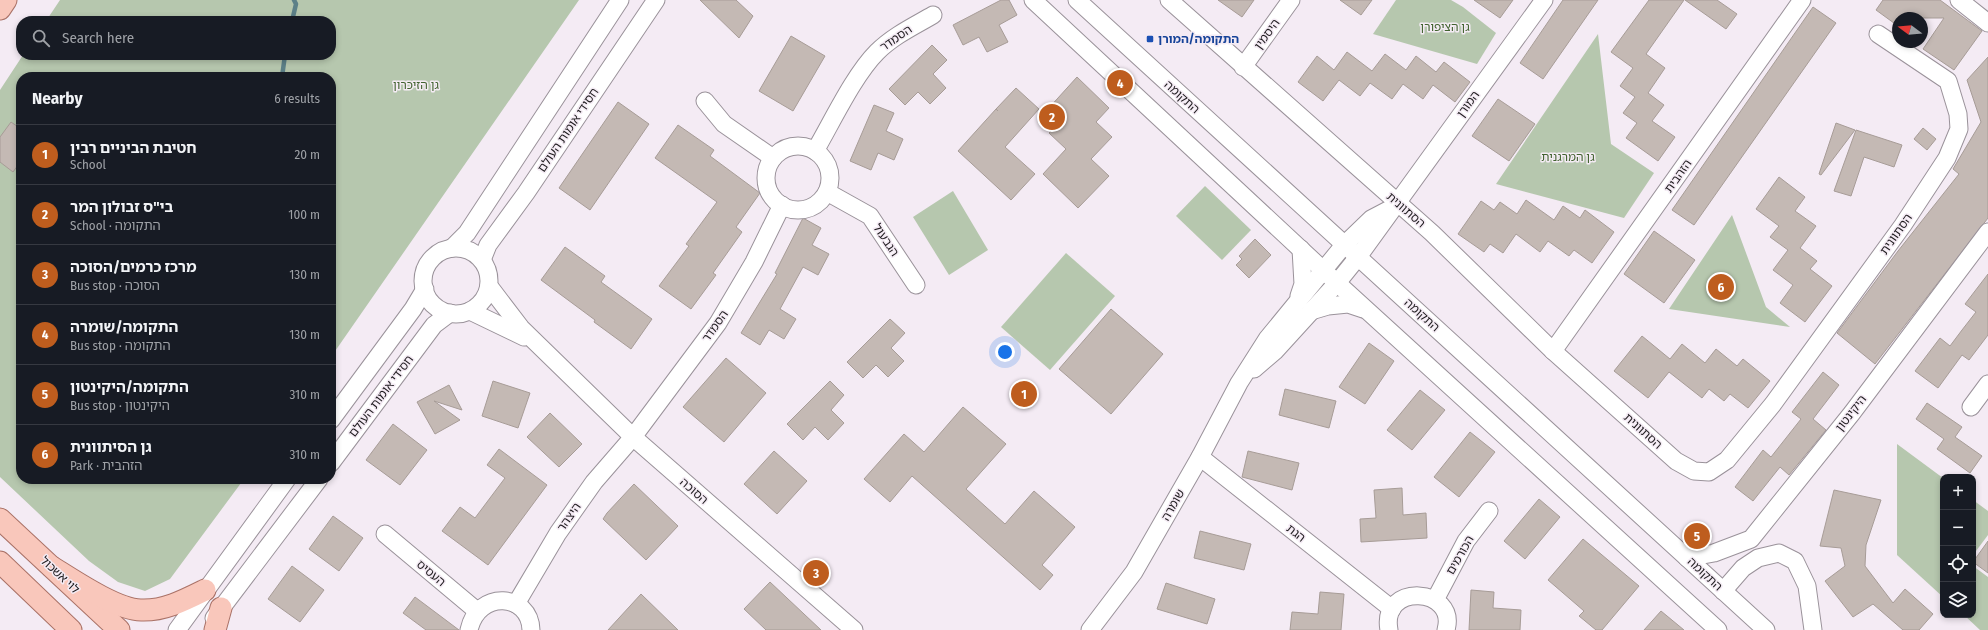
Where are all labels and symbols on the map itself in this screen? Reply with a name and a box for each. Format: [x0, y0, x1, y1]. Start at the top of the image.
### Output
north arrow [1892, 12, 1928, 48]
street label: היסמין [1251, 16, 1283, 52]
park label: גן הציפורן [1420, 20, 1470, 34]
street label: הסמדר [877, 22, 915, 54]
place label: התקומה/המורן [1158, 32, 1239, 46]
marker: התקומה/המורן [1145, 34, 1155, 44]
pin: 4 [1107, 68, 1133, 98]
park label: גן הזיכרון [393, 78, 440, 92]
street label: התקומה [1162, 78, 1202, 116]
street label: חסידי אומות העולם [535, 85, 601, 175]
street label: המורן [1454, 88, 1482, 120]
pin: 2 [1039, 102, 1065, 132]
park label: גן המרגנית [1541, 150, 1595, 164]
street label: הזהבית [1662, 157, 1694, 195]
street label: הסתוונית [1384, 189, 1428, 231]
street label: הסתוונית [1877, 211, 1915, 257]
street label: הגבעול [870, 221, 902, 259]
pin: 6 [1708, 272, 1734, 302]
street label: התקומה [1402, 296, 1442, 334]
street label: הסמדר [699, 307, 731, 345]
your location [995, 342, 1015, 362]
street label: חסידי אומות העולם [346, 352, 416, 440]
pin: 1 [1011, 379, 1037, 409]
street label: היקינטון [1833, 392, 1869, 434]
street label: הסתוונית [1621, 410, 1665, 452]
street label: הסוכה [677, 475, 711, 507]
street label: שומרה [1158, 487, 1188, 523]
street label: היצהר [554, 500, 584, 534]
street label: הגת [1284, 521, 1308, 545]
pin: 5 [1684, 521, 1710, 551]
street label: הכורמים [1443, 533, 1477, 577]
street label: לוי אשכול [38, 553, 82, 597]
street label: התקומה [1685, 554, 1725, 594]
street label: העסיס [414, 557, 448, 589]
pin: 3 [803, 558, 829, 588]

